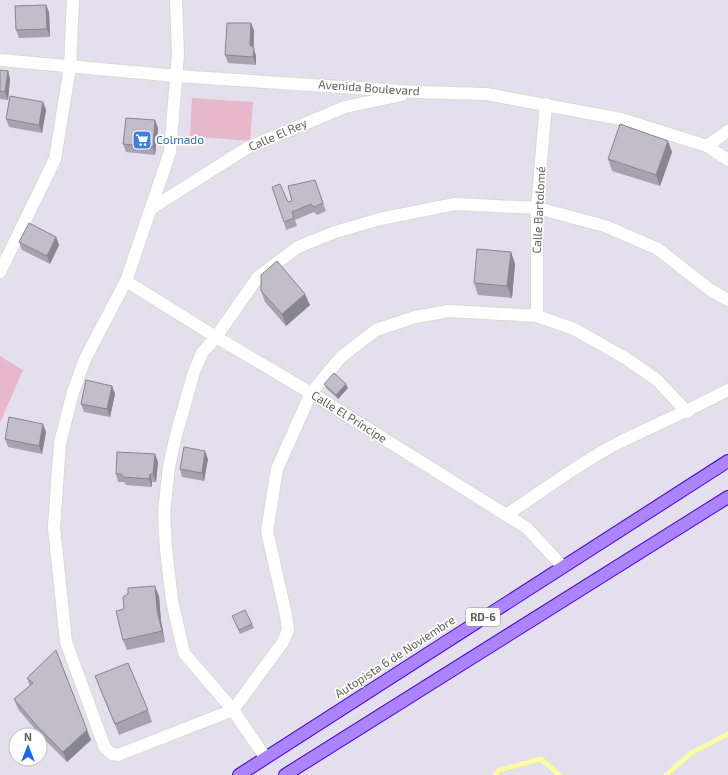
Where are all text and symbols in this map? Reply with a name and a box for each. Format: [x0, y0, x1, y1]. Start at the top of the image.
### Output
street label: Avenida Boulevard [318, 76, 420, 98]
street label: Calle El Rey [246, 115, 310, 153]
supermarket icon: Colmado [131, 129, 153, 151]
place label: Colmado [156, 132, 204, 146]
street label: Calle Bartolomé [529, 166, 547, 254]
street label: Calle El Príncipe [309, 387, 390, 445]
road number: RD-6 [466, 608, 500, 626]
street label: Autopista 6 de Noviembre [332, 612, 457, 700]
north arrow [8, 727, 48, 767]
text: N [24, 730, 32, 743]

